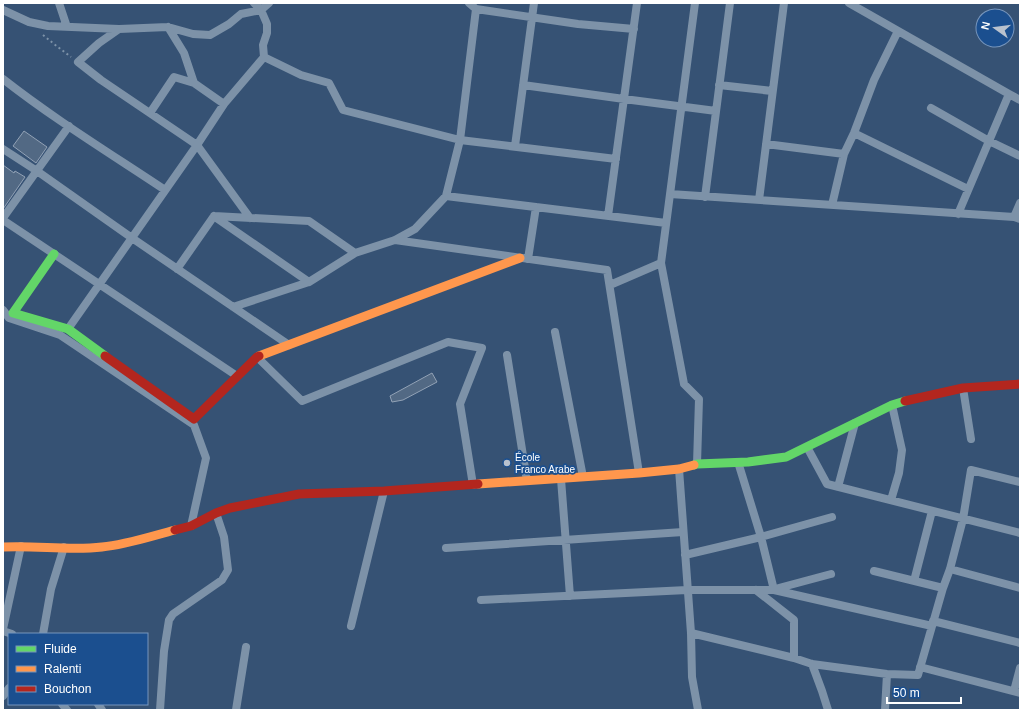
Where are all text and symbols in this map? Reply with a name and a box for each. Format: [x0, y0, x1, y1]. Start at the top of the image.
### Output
north arrow [975, 8, 1015, 48]
text: N [979, 20, 992, 31]
place label: École Franco Arabe [515, 451, 575, 475]
marker: École Franco Arabe [502, 458, 512, 468]
legend [8, 633, 148, 705]
text: Fluide [44, 642, 77, 656]
text: Ralenti [44, 662, 81, 676]
scale bar [887, 679, 961, 705]
text: Bouchon [44, 682, 91, 696]
text: 50 m [893, 686, 920, 700]

